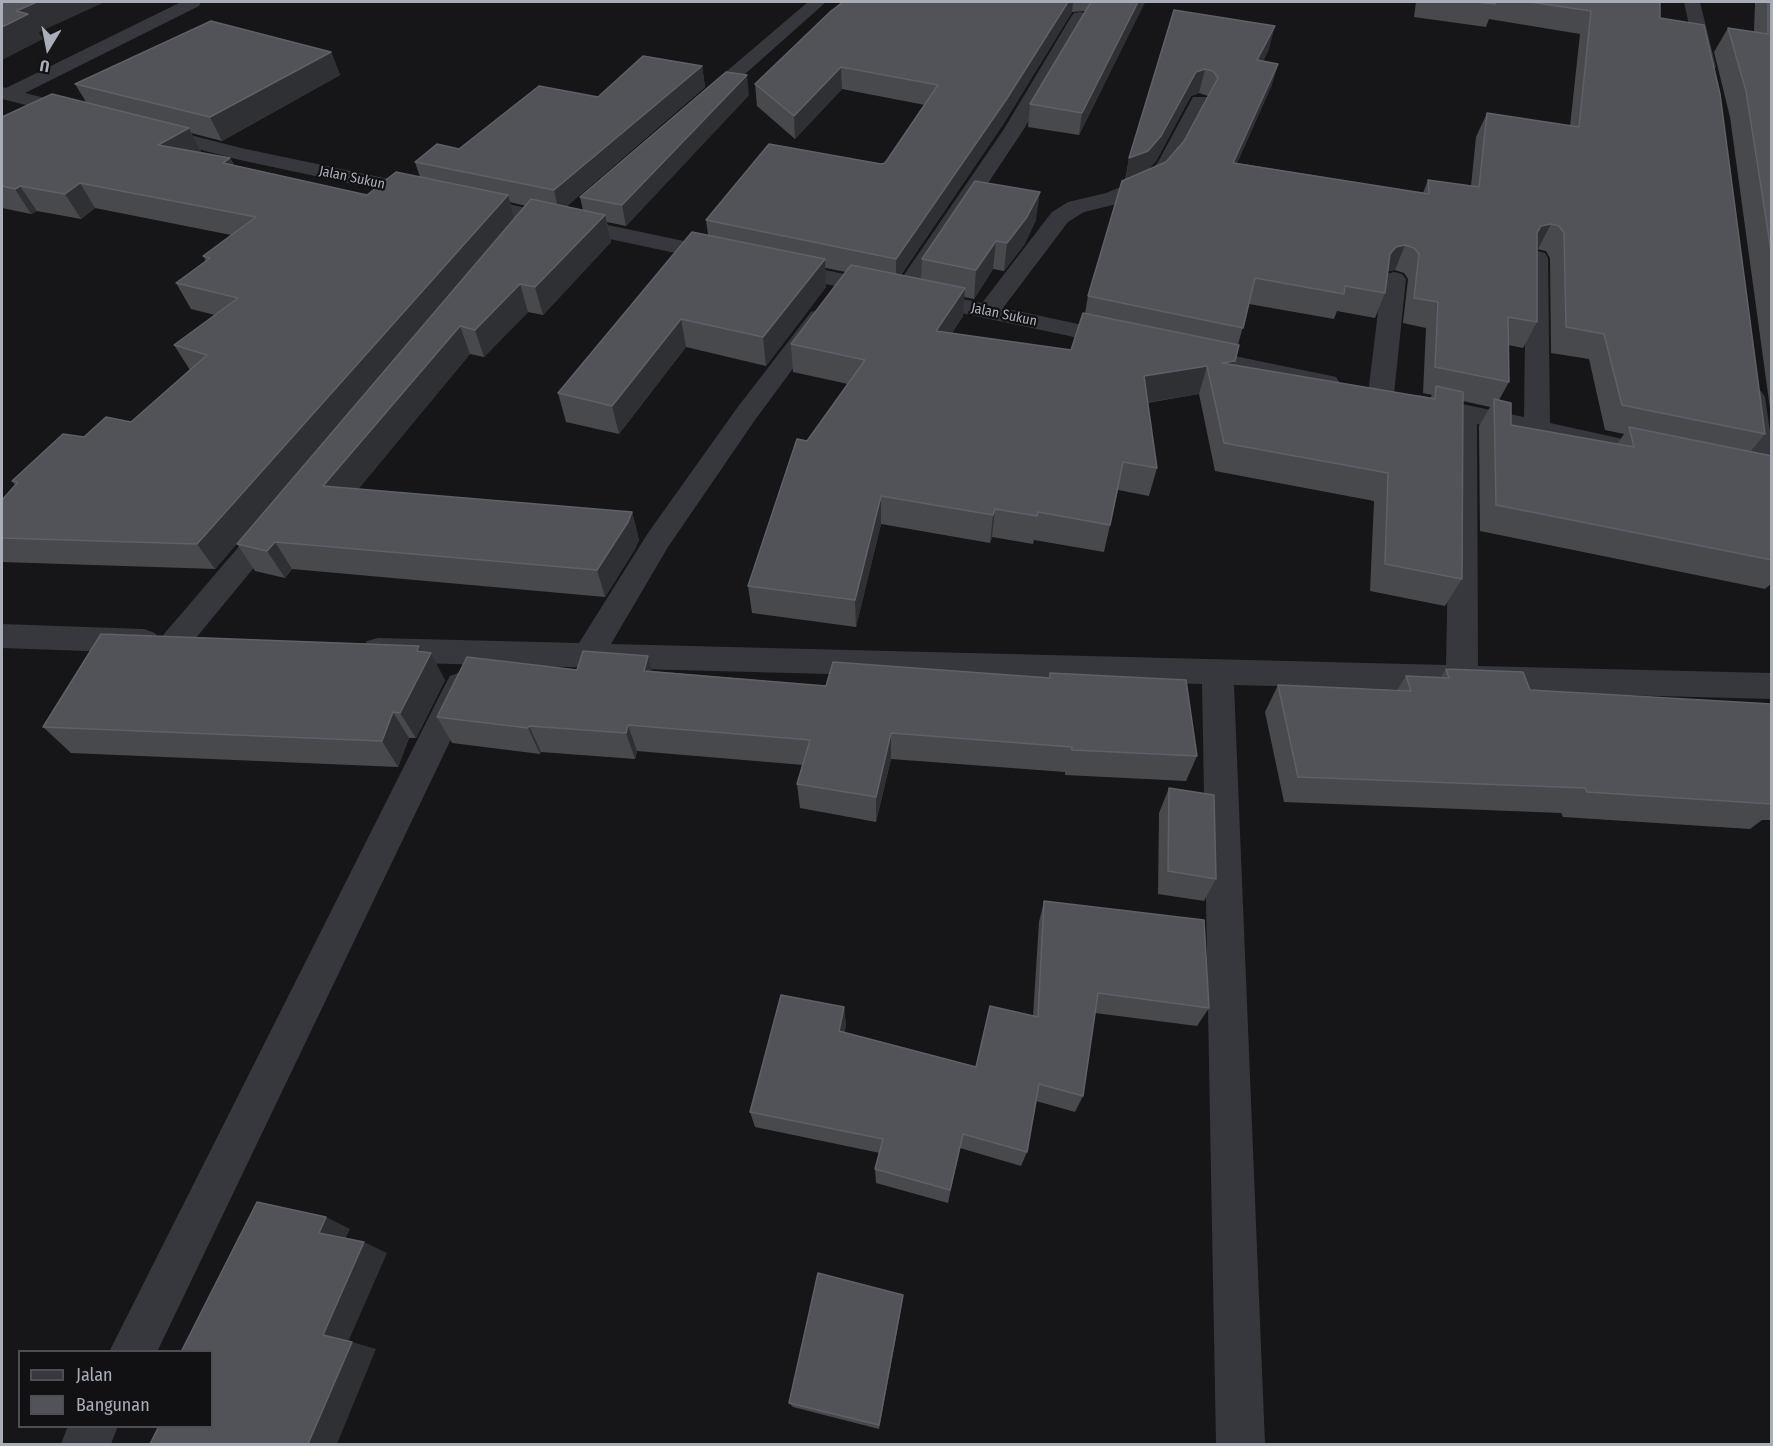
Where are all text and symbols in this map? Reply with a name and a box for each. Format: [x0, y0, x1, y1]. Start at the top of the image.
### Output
north arrow [18, 18, 78, 78]
text: U [39, 56, 51, 76]
street label: Jalan Sukun [317, 163, 387, 193]
street label: Jalan Sukun [969, 300, 1039, 330]
legend [18, 1350, 213, 1428]
text: Jalan [76, 1364, 113, 1386]
text: Bangunan [76, 1394, 150, 1416]

